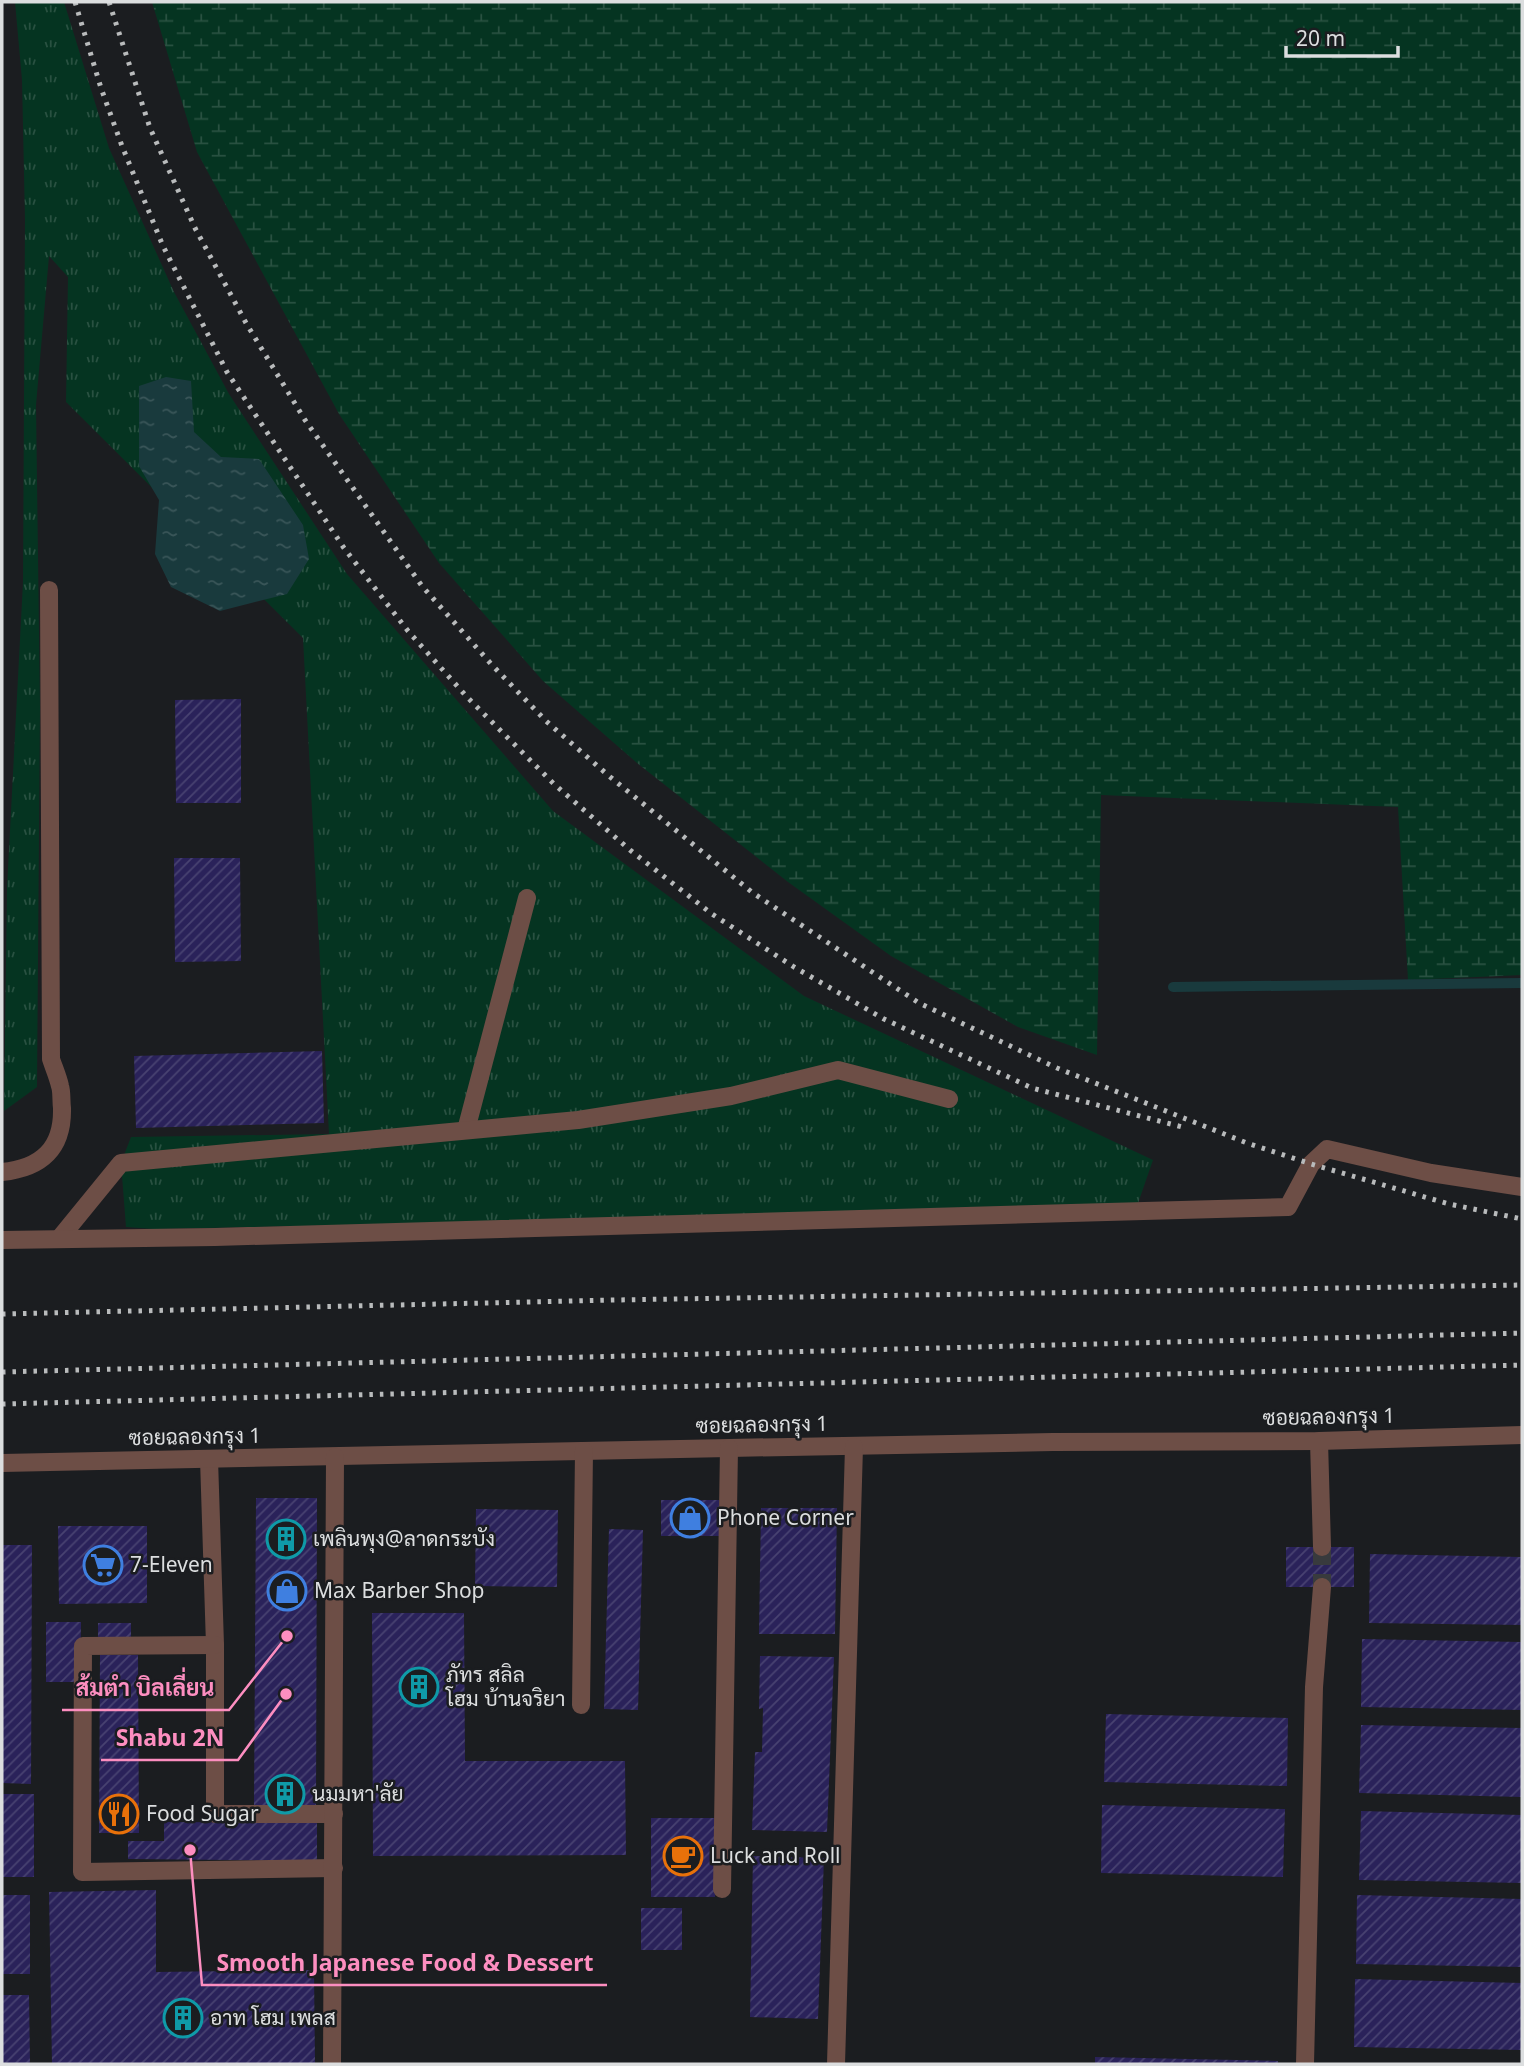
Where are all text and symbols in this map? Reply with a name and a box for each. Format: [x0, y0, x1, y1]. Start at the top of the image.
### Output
scale bar [1286, 14, 1398, 58]
text: 20 m [1296, 24, 1345, 52]
street label: ซอยฉลองกรุง 1 [1262, 1401, 1396, 1432]
street label: ซอยฉลองกรุง 1 [695, 1409, 829, 1440]
street label: ซอยฉลองกรุง 1 [128, 1421, 262, 1452]
shop icon: Phone Corner [669, 1497, 711, 1539]
place label: Phone Corner [717, 1503, 854, 1531]
building icon: เพลินพุง@ลาดกระบัง [265, 1518, 307, 1560]
place label: เพลินพุง@ลาดกระบัง [313, 1524, 495, 1553]
supermarket icon: 7-Eleven [82, 1544, 124, 1586]
place label: 7-Eleven [130, 1550, 213, 1578]
shop icon: Max Barber Shop [266, 1570, 308, 1612]
place label: Max Barber Shop [314, 1576, 485, 1604]
place label: ภัทร สลิล โฮม บ้านจริยา [445, 1660, 565, 1712]
callout: ส้มตำ บิลเลี่ยน [62, 1666, 229, 1710]
building icon: ภัทร สลิล โฮม บ้านจริยา [398, 1666, 440, 1708]
text: ส้มตำ บิลเลี่ยน [76, 1667, 214, 1703]
callout: Shabu 2N [101, 1716, 238, 1760]
text: Shabu 2N [116, 1721, 224, 1753]
building icon: นมมหา'ลัย [264, 1773, 306, 1815]
place label: นมมหา'ลัย [312, 1779, 404, 1807]
restaurant icon: Food Sugar [98, 1793, 140, 1835]
place label: Food Sugar [146, 1799, 259, 1827]
cafe icon: Luck and Roll [662, 1835, 704, 1877]
place label: Luck and Roll [710, 1841, 840, 1869]
callout: Smooth Japanese Food & Dessert [202, 1941, 607, 1985]
text: Smooth Japanese Food & Dessert [216, 1946, 594, 1978]
building icon: อาท โฮม เพลส [162, 1997, 204, 2039]
place label: อาท โฮม เพลส [210, 2003, 336, 2031]

